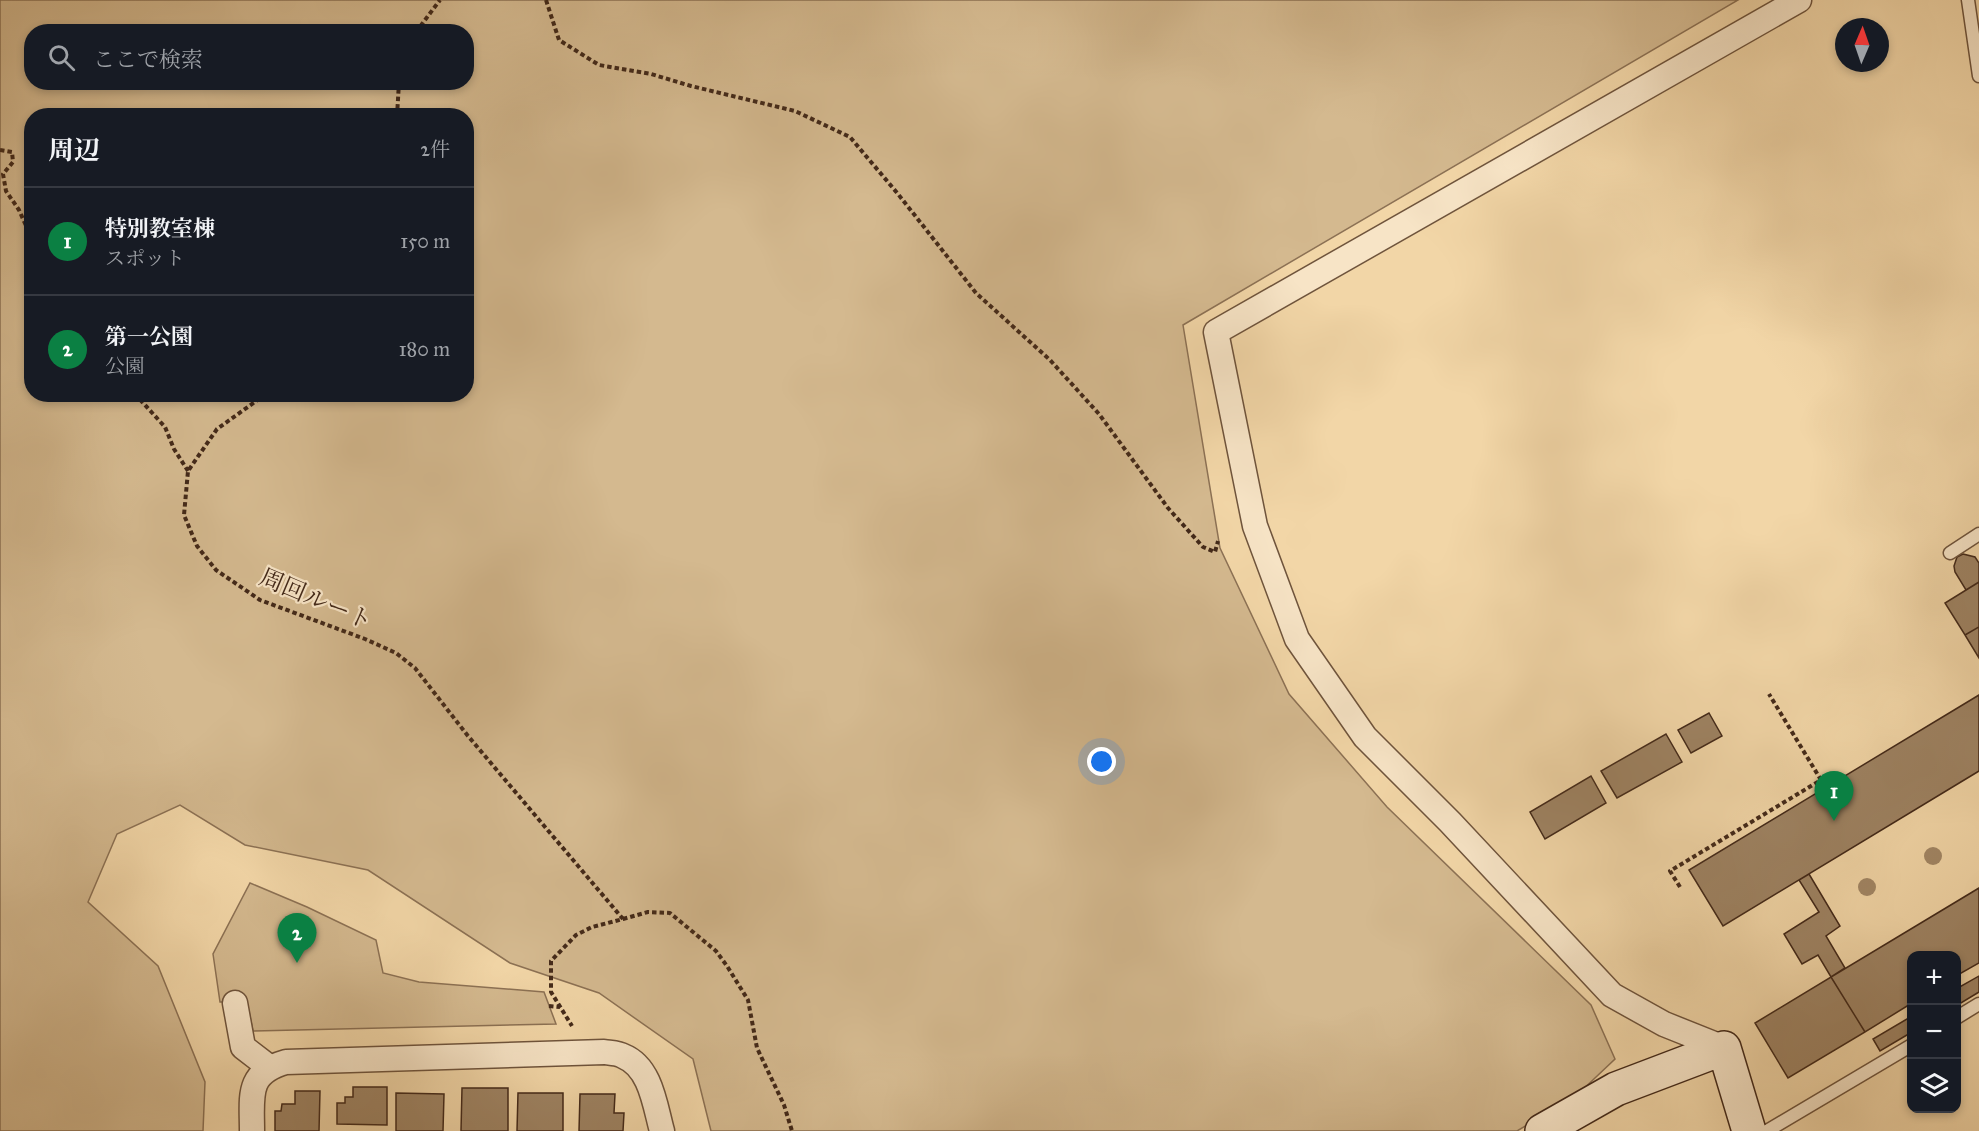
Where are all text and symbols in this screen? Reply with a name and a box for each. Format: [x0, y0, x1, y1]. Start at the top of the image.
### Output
north arrow [1835, 18, 1889, 72]
search box [24, 24, 474, 90]
icon: search [45, 41, 78, 74]
text: ここで検索 [93, 46, 203, 73]
text: 周辺 [48, 134, 100, 166]
text: 2件 [420, 137, 450, 161]
text: 特別教室棟 [105, 215, 215, 242]
text: 1 [64, 229, 71, 253]
text: 150 m [400, 229, 450, 253]
text: スポット [105, 246, 185, 270]
text: 第一公園 [105, 323, 193, 350]
text: 2 [63, 337, 72, 361]
text: 180 m [399, 337, 450, 361]
text: 公園 [105, 354, 145, 378]
street label: 周回ルート [255, 562, 377, 636]
your location [1087, 747, 1116, 776]
pin: 1 [1814, 772, 1854, 821]
pin: 2 [278, 914, 316, 963]
map controls [1907, 951, 1961, 1113]
button: + [1907, 951, 1961, 1005]
button: − [1907, 1005, 1961, 1059]
button: layers [1907, 1059, 1961, 1113]

